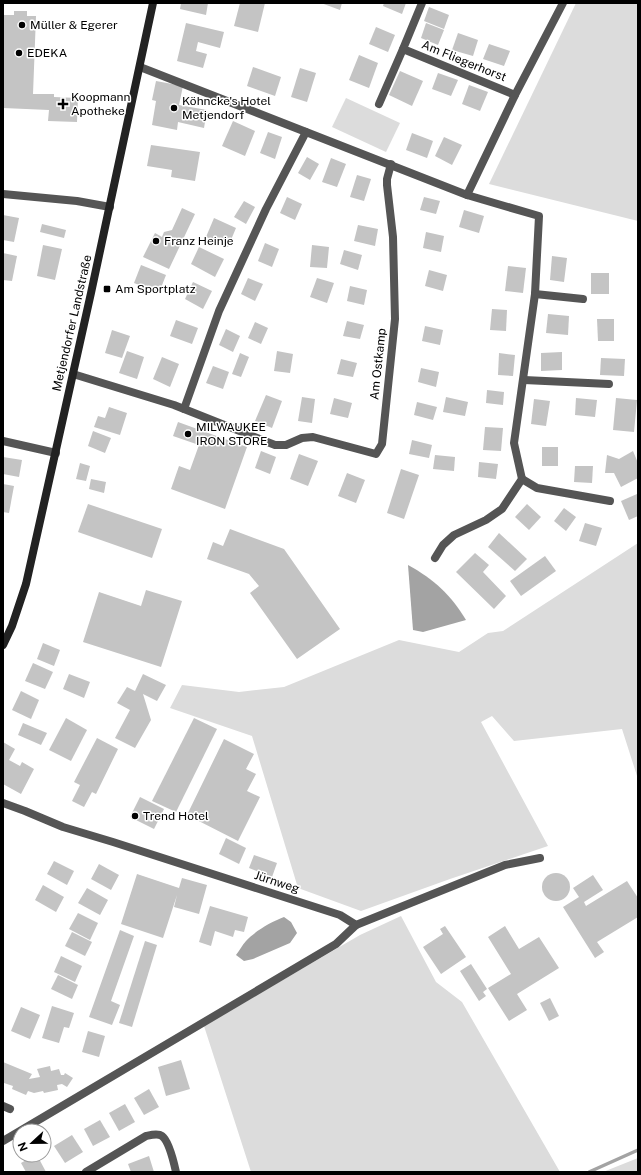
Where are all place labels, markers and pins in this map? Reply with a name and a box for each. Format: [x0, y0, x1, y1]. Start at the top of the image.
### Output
place label: Müller & Egerer [30, 18, 118, 32]
marker: Müller & Egerer [17, 20, 27, 30]
place label: EDEKA [27, 46, 68, 60]
marker: EDEKA [14, 48, 24, 58]
place label: Koopmann Apotheke [71, 90, 130, 118]
place label: Köhncke's Hotel Metjendorf [182, 94, 271, 122]
marker: Koopmann Apotheke [58, 99, 68, 109]
marker: Köhncke's Hotel Metjendorf [169, 103, 179, 113]
place label: Franz Heinje [164, 234, 234, 248]
marker: Franz Heinje [151, 236, 161, 246]
place label: Am Sportplatz [115, 282, 196, 296]
marker: Am Sportplatz [102, 284, 112, 294]
place label: MILWAUKEE IRON STORE [196, 420, 267, 448]
marker: MILWAUKEE IRON STORE [183, 429, 193, 439]
place label: Trend Hotel [143, 809, 209, 823]
marker: Trend Hotel [130, 811, 140, 821]

